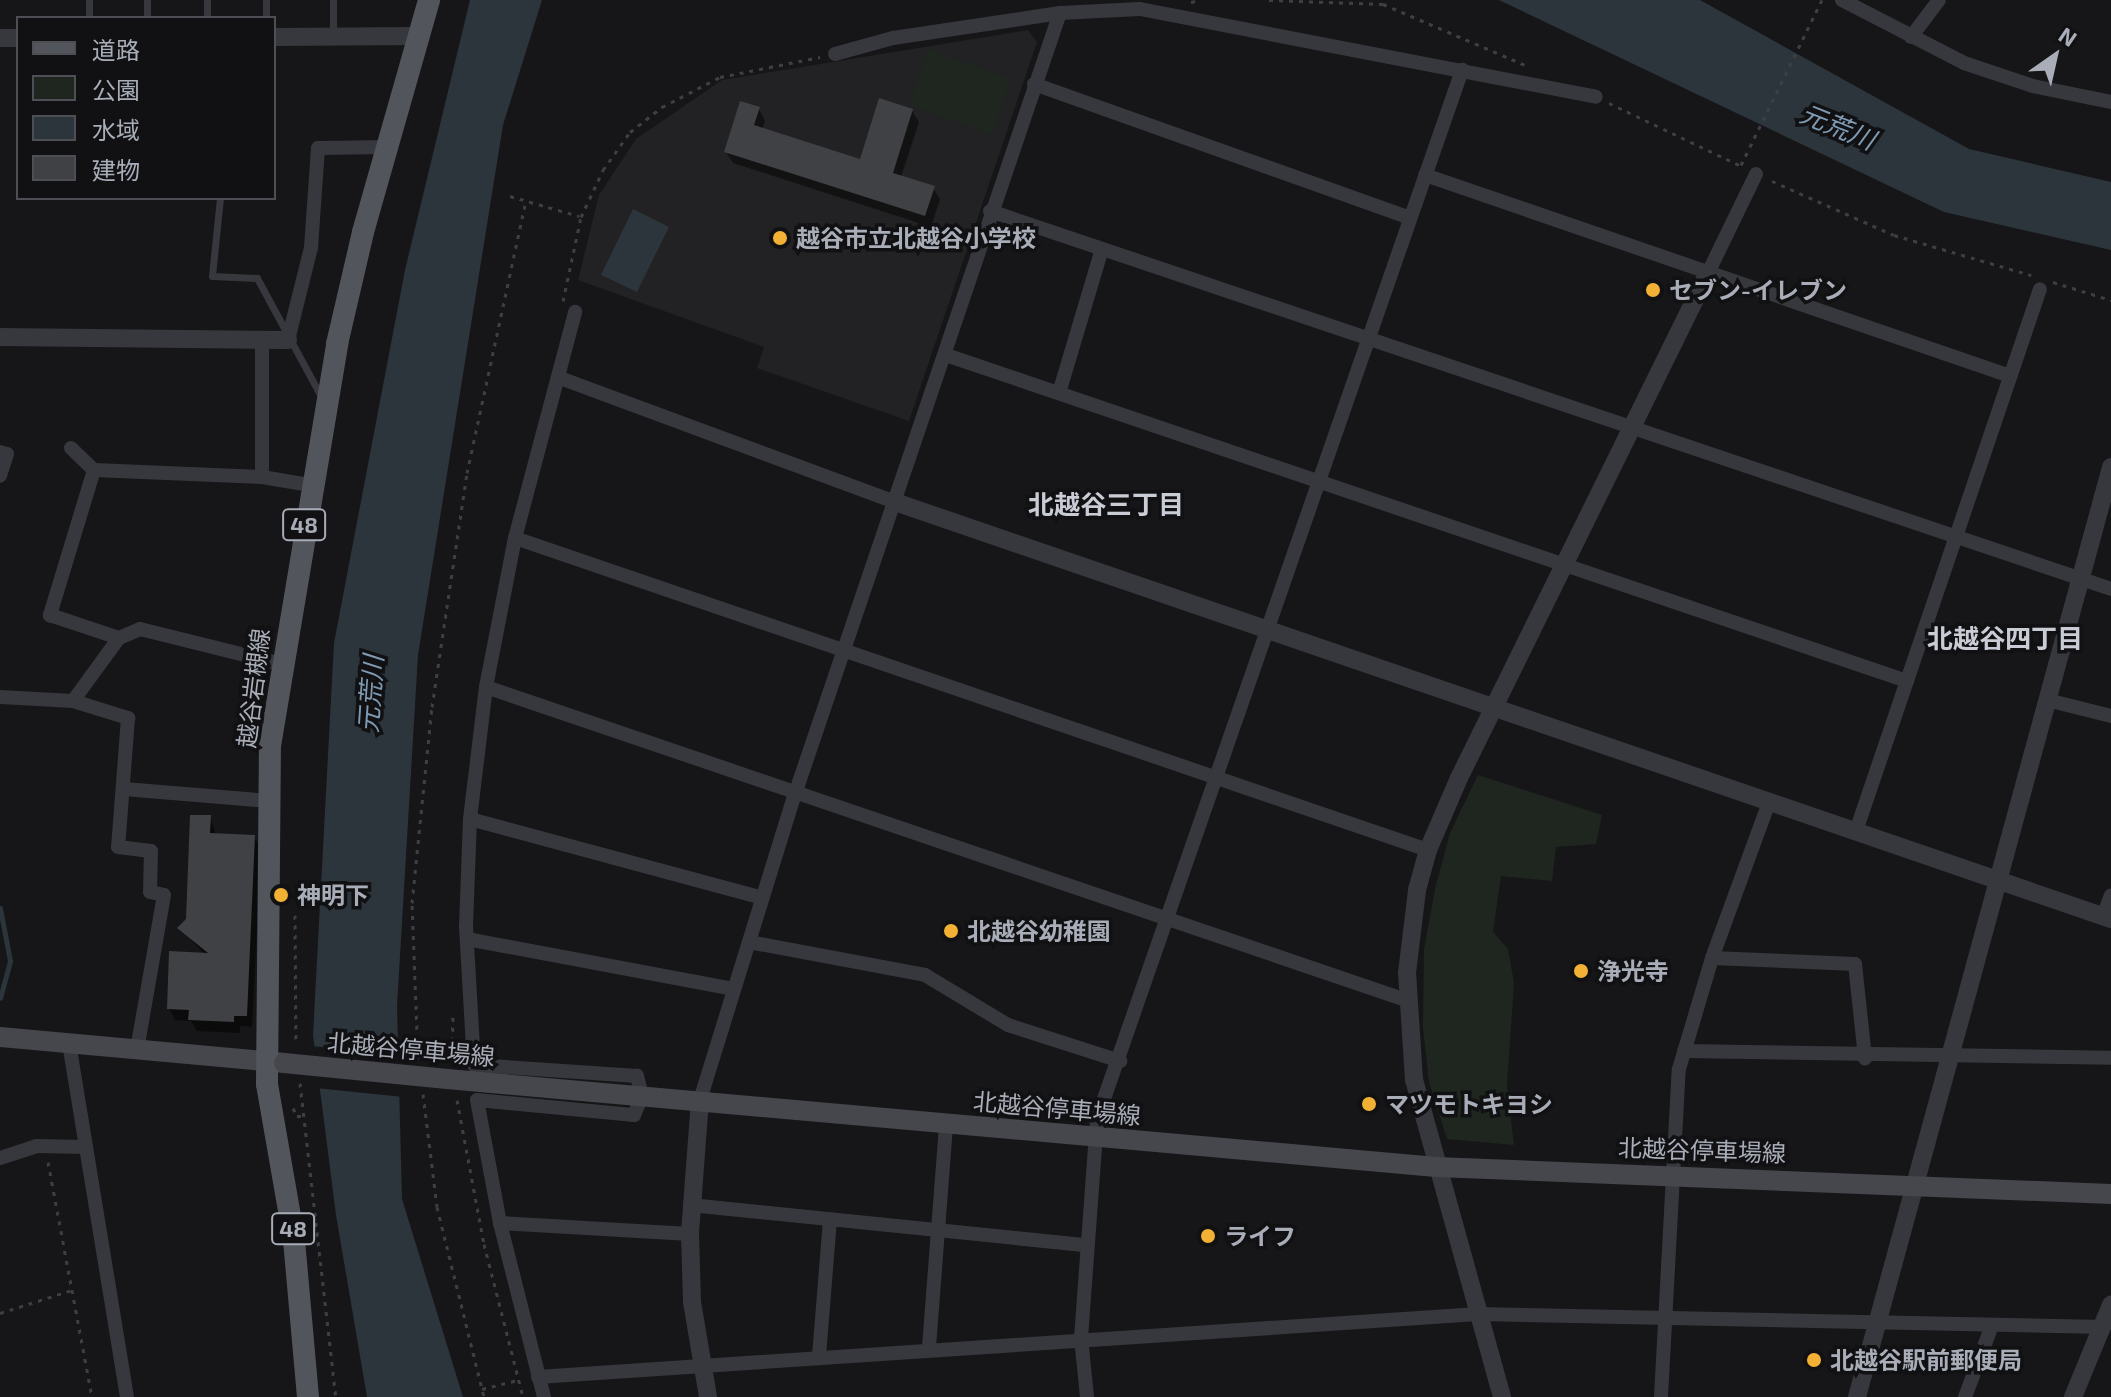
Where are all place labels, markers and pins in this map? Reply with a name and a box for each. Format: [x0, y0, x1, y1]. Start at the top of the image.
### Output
place label: 越谷市立北越谷小学校 [796, 224, 1036, 252]
marker: 越谷市立北越谷小学校 [771, 229, 789, 247]
place label: セブン-イレブン [1669, 276, 1847, 304]
marker: セブン-イレブン [1644, 281, 1662, 299]
place label: 神明下 [297, 881, 369, 909]
marker: 神明下 [272, 886, 290, 904]
place label: 北越谷幼稚園 [967, 917, 1111, 945]
marker: 北越谷幼稚園 [942, 922, 960, 940]
place label: 浄光寺 [1597, 957, 1669, 985]
marker: 浄光寺 [1572, 962, 1590, 980]
place label: マツモトキヨシ [1385, 1090, 1553, 1118]
marker: マツモトキヨシ [1360, 1095, 1378, 1113]
place label: ライフ [1224, 1222, 1296, 1250]
marker: ライフ [1199, 1227, 1217, 1245]
place label: 北越谷駅前郵便局 [1830, 1346, 2022, 1374]
marker: 北越谷駅前郵便局 [1805, 1351, 1823, 1369]

